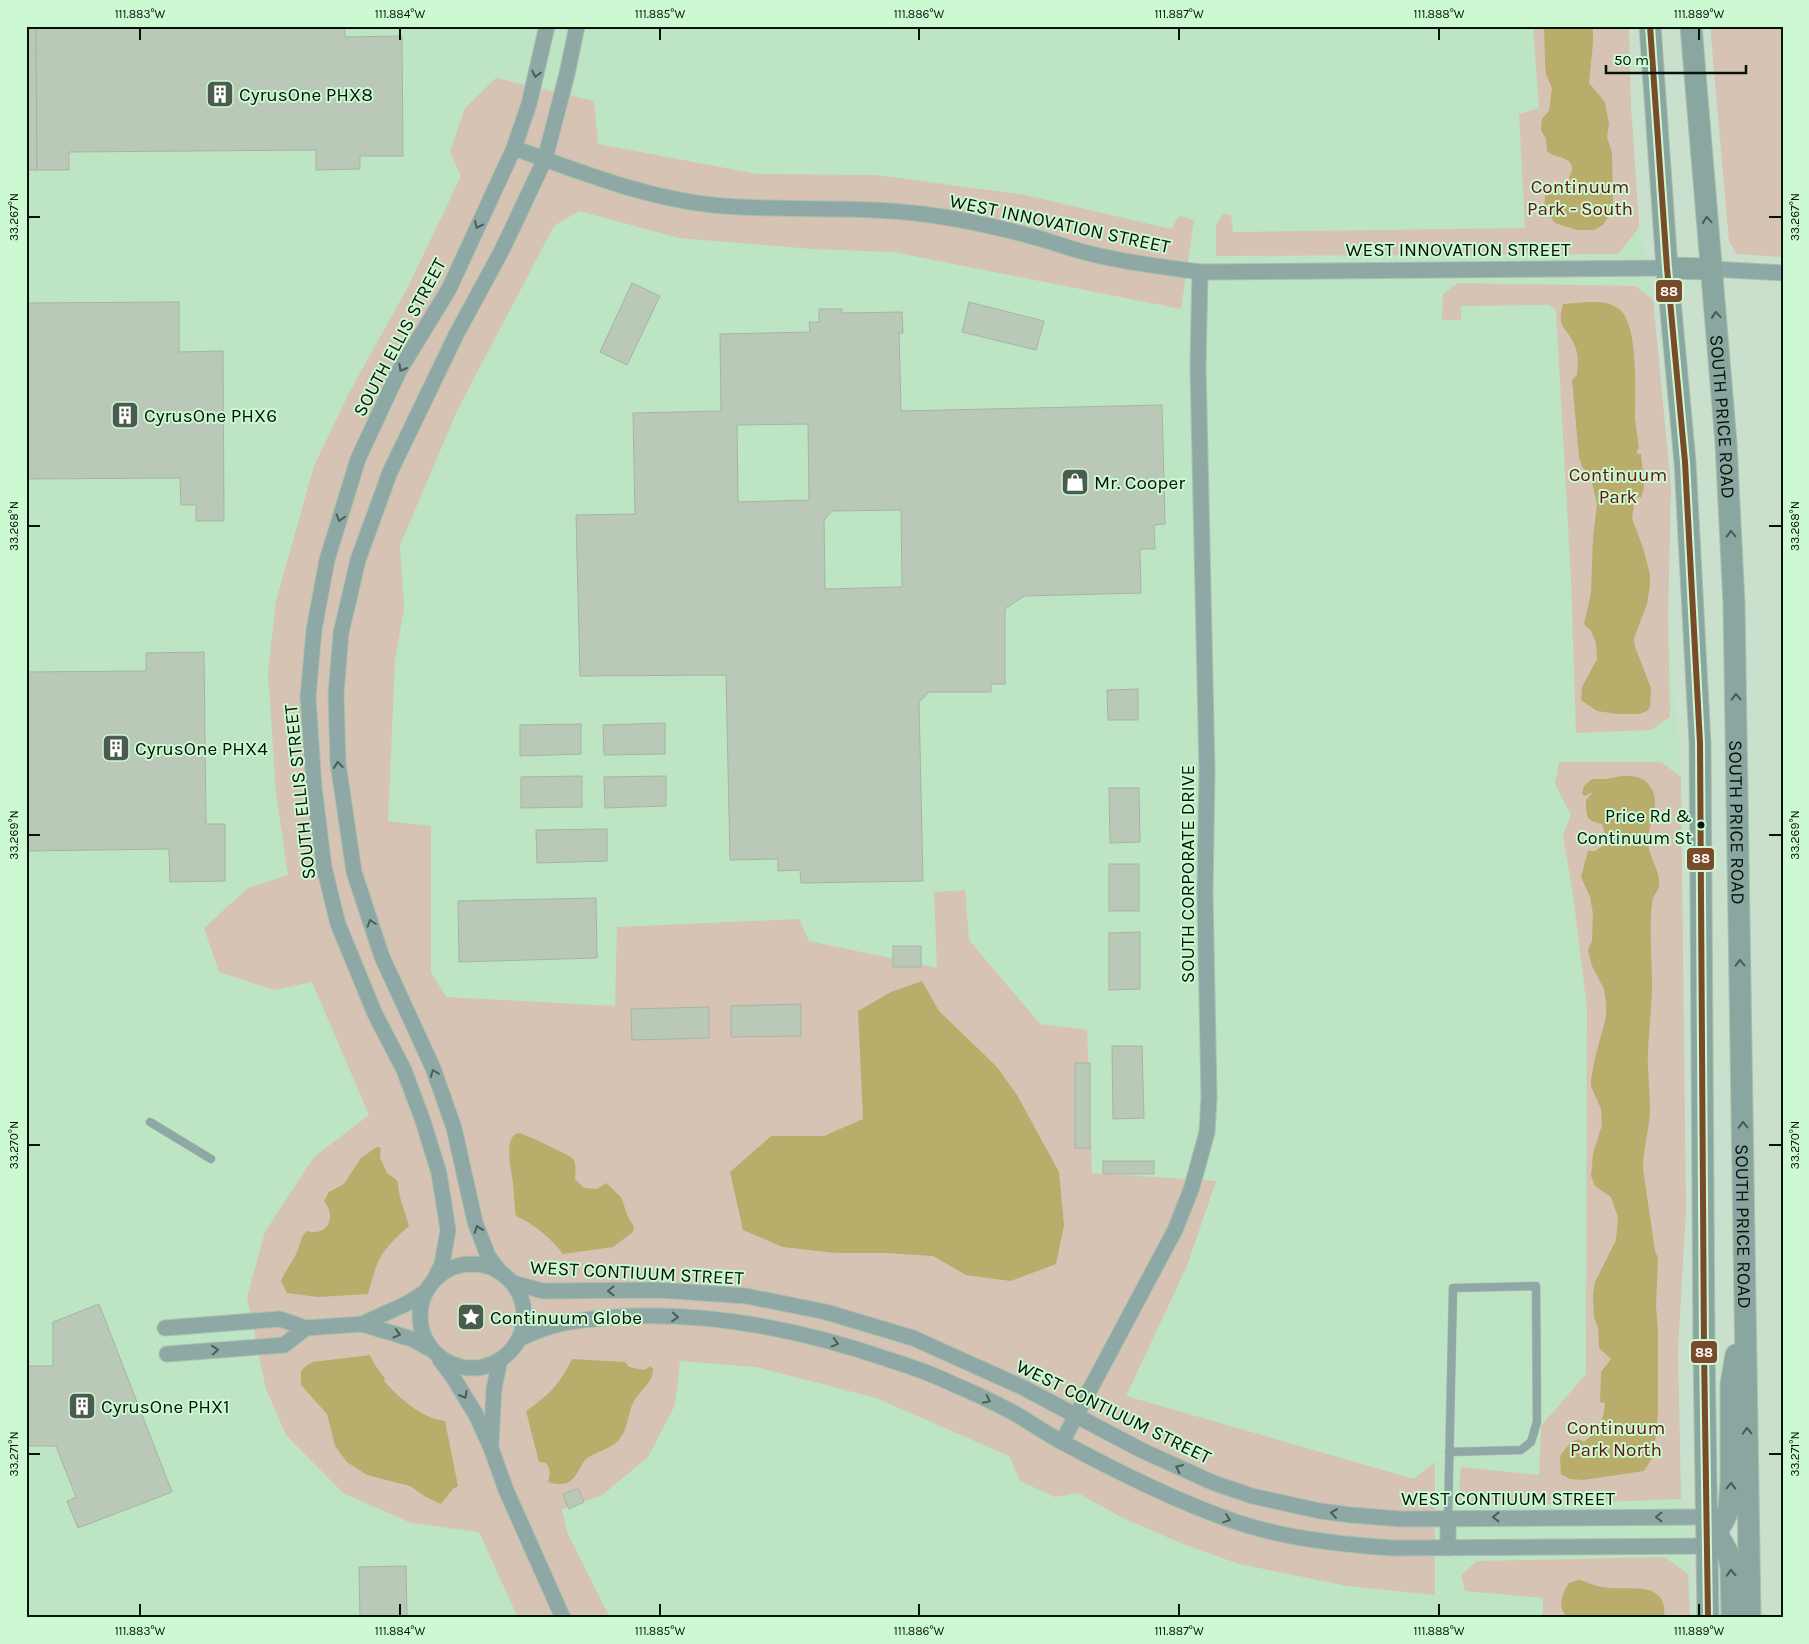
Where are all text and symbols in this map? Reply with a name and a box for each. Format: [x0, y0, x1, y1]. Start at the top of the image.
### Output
text: 111.883°W [115, 7, 166, 21]
text: 111.884°W [375, 7, 425, 21]
text: 111.885°W [635, 7, 685, 21]
text: 111.886°W [894, 7, 945, 21]
text: 111.887°W [1154, 7, 1204, 21]
text: 111.888°W [1414, 7, 1465, 21]
text: 111.889°W [1674, 7, 1725, 21]
scale bar [1606, 42, 1746, 74]
text: 50 m [1614, 51, 1649, 69]
one-way arrow [531, 69, 542, 78]
building icon: CyrusOne PHX8 [205, 79, 235, 109]
place label: CyrusOne PHX8 [239, 84, 373, 106]
park label: Continuum Park - South [1527, 176, 1633, 220]
street label: WEST INNOVATION STREET [948, 190, 1173, 258]
text: 33.267°N [7, 193, 21, 241]
text: 33.267°N [1788, 193, 1802, 241]
one-way arrow [1702, 216, 1713, 224]
one-way arrow [474, 220, 485, 229]
street label: WEST INNOVATION STREET [1346, 239, 1571, 261]
street label: SOUTH ELLIS STREET [349, 254, 451, 420]
line badge: 88 [1655, 279, 1683, 303]
text: 88 [1660, 283, 1678, 300]
one-way arrow [1711, 311, 1722, 319]
street label: SOUTH PRICE ROAD [1705, 334, 1739, 499]
one-way arrow [398, 363, 408, 372]
building icon: CyrusOne PHX6 [110, 400, 140, 430]
place label: CyrusOne PHX6 [144, 405, 277, 427]
park label: Continuum Park [1569, 464, 1667, 508]
shop icon: Mr. Cooper [1060, 467, 1090, 497]
place label: Mr. Cooper [1094, 472, 1185, 494]
text: 33.268°N [7, 501, 21, 551]
text: 33.268°N [1788, 501, 1802, 551]
one-way arrow [336, 513, 346, 522]
one-way arrow [1725, 530, 1736, 538]
one-way arrow [1731, 692, 1741, 700]
street label: SOUTH ELLIS STREET [280, 703, 320, 881]
building icon: CyrusOne PHX4 [101, 733, 131, 763]
place label: CyrusOne PHX4 [135, 738, 268, 760]
street label: SOUTH PRICE ROAD [1724, 740, 1749, 905]
one-way arrow [333, 760, 344, 768]
street label: SOUTH CORPORATE DRIVE [1177, 765, 1199, 983]
place label: Price Rd & Continuum St [1577, 805, 1692, 849]
text: 33.269°N [7, 810, 21, 860]
text: 33.269°N [1788, 810, 1802, 860]
marker: Price Rd & Continuum St [1696, 820, 1706, 830]
line badge: 88 [1686, 847, 1715, 871]
text: 88 [1692, 850, 1710, 867]
one-way arrow [366, 920, 376, 928]
one-way arrow [1735, 958, 1745, 966]
one-way arrow [430, 1069, 440, 1077]
text: 33.270°N [7, 1121, 21, 1169]
one-way arrow [1737, 1121, 1748, 1129]
text: 33.270°N [1788, 1121, 1802, 1169]
street label: SOUTH PRICE ROAD [1731, 1144, 1755, 1309]
one-way arrow [473, 1225, 483, 1234]
street label: WEST CONTIUUM STREET [530, 1256, 745, 1290]
one-way arrow [606, 1286, 614, 1296]
place icon: Continuum Globe [456, 1302, 486, 1332]
place label: Continuum Globe [490, 1307, 642, 1329]
one-way arrow [672, 1312, 680, 1323]
one-way arrow [392, 1329, 400, 1339]
one-way arrow [831, 1337, 840, 1348]
line badge: 88 [1690, 1340, 1718, 1364]
text: 88 [1695, 1344, 1713, 1361]
one-way arrow [212, 1345, 220, 1356]
street label: WEST CONTIUUM STREET [1013, 1355, 1215, 1469]
one-way arrow [457, 1390, 467, 1399]
building icon: CyrusOne PHX1 [67, 1391, 97, 1421]
one-way arrow [982, 1394, 991, 1404]
place label: CyrusOne PHX1 [101, 1396, 230, 1418]
park label: Continuum Park North [1567, 1417, 1665, 1461]
one-way arrow [1742, 1427, 1752, 1435]
text: 33.271°N [7, 1431, 21, 1477]
text: 33.271°N [1788, 1431, 1802, 1477]
one-way arrow [1175, 1464, 1184, 1474]
one-way arrow [1726, 1482, 1736, 1490]
street label: WEST CONTIUUM STREET [1401, 1488, 1615, 1510]
one-way arrow [1330, 1508, 1338, 1519]
one-way arrow [1492, 1512, 1500, 1522]
one-way arrow [1654, 1512, 1662, 1522]
one-way arrow [1222, 1513, 1230, 1523]
one-way arrow [1726, 1569, 1737, 1577]
text: 111.883°W [115, 1624, 166, 1638]
text: 111.884°W [375, 1624, 425, 1638]
text: 111.885°W [635, 1624, 685, 1638]
text: 111.886°W [894, 1624, 945, 1638]
text: 111.887°W [1154, 1624, 1204, 1638]
text: 111.888°W [1414, 1624, 1465, 1638]
text: 111.889°W [1674, 1624, 1725, 1638]

